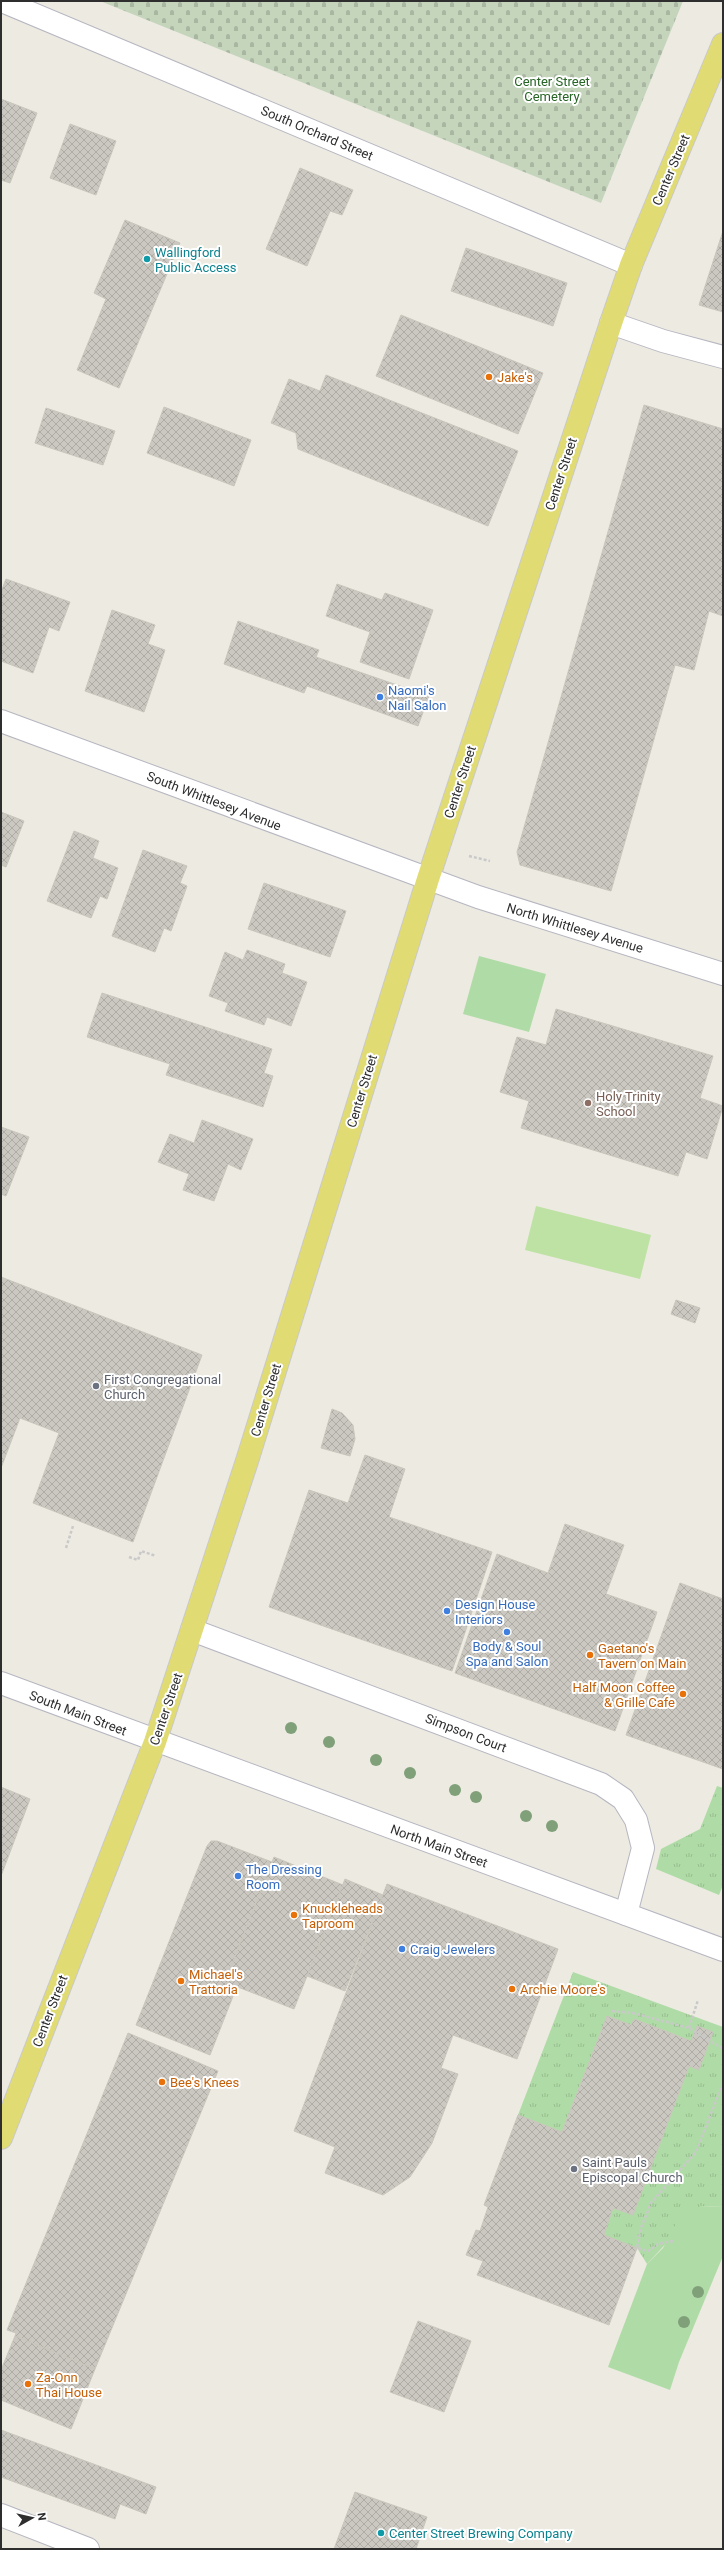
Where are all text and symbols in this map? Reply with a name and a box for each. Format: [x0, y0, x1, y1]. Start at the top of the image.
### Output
park label: Center Street Cemetery [514, 74, 590, 104]
street label: South Orchard Street [259, 103, 375, 163]
street label: Center Street [649, 132, 693, 208]
place label: Wallingford Public Access [155, 245, 237, 275]
marker: Wallingford Public Access [142, 254, 152, 264]
place label: Jake's [497, 370, 533, 385]
marker: Jake's [484, 372, 494, 382]
street label: Center Street [542, 436, 580, 512]
place label: Naomi's Nail Salon [388, 683, 446, 713]
marker: Naomi's Nail Salon [375, 692, 385, 702]
street label: Center Street [441, 744, 479, 820]
street label: South Whittlesey Avenue [145, 768, 283, 834]
street label: North Whittlesey Avenue [505, 900, 645, 956]
street label: Center Street [344, 1053, 380, 1129]
place label: Holy Trinity School [596, 1089, 661, 1119]
marker: Holy Trinity School [583, 1098, 593, 1108]
street label: Center Street [248, 1362, 284, 1438]
place label: First Congregational Church [104, 1372, 221, 1402]
marker: First Congregational Church [91, 1381, 101, 1391]
place label: Design House Interiors [455, 1597, 536, 1627]
marker: Design House Interiors [442, 1606, 452, 1616]
marker: Body & Soul Spa and Salon [502, 1627, 512, 1637]
place label: Body & Soul Spa and Salon [466, 1639, 548, 1669]
place label: Gaetano's Tavern on Main [598, 1641, 687, 1671]
marker: Gaetano's Tavern on Main [585, 1650, 595, 1660]
street label: Center Street [147, 1671, 185, 1747]
place label: Half Moon Coffee & Grille Cafe [573, 1680, 675, 1710]
street label: South Main Street [27, 1688, 129, 1738]
marker: Half Moon Coffee & Grille Cafe [678, 1689, 688, 1699]
street label: Simpson Court [423, 1711, 509, 1755]
street label: North Main Street [388, 1821, 490, 1871]
place label: The Dressing Room [246, 1862, 322, 1892]
marker: The Dressing Room [233, 1871, 243, 1881]
place label: Knuckleheads Taproom [302, 1901, 383, 1931]
marker: Knuckleheads Taproom [289, 1910, 299, 1920]
place label: Craig Jewelers [410, 1942, 496, 1957]
marker: Craig Jewelers [397, 1944, 407, 1954]
place label: Michael's Trattoria [189, 1967, 243, 1997]
street label: Center Street [29, 1973, 71, 2049]
marker: Michael's Trattoria [176, 1976, 186, 1986]
place label: Archie Moore's [520, 1982, 606, 1997]
marker: Archie Moore's [507, 1984, 517, 1994]
place label: Bee's Knees [170, 2075, 239, 2090]
marker: Bee's Knees [157, 2077, 167, 2087]
place label: Saint Pauls Episcopal Church [582, 2155, 683, 2185]
marker: Saint Pauls Episcopal Church [569, 2164, 579, 2174]
place label: Za-Onn Thai House [36, 2370, 102, 2400]
marker: Za-Onn Thai House [23, 2379, 33, 2389]
north arrow [12, 2498, 52, 2538]
text: N [34, 2512, 48, 2522]
place label: Center Street Brewing Company [389, 2526, 573, 2541]
marker: Center Street Brewing Company [376, 2528, 386, 2538]

